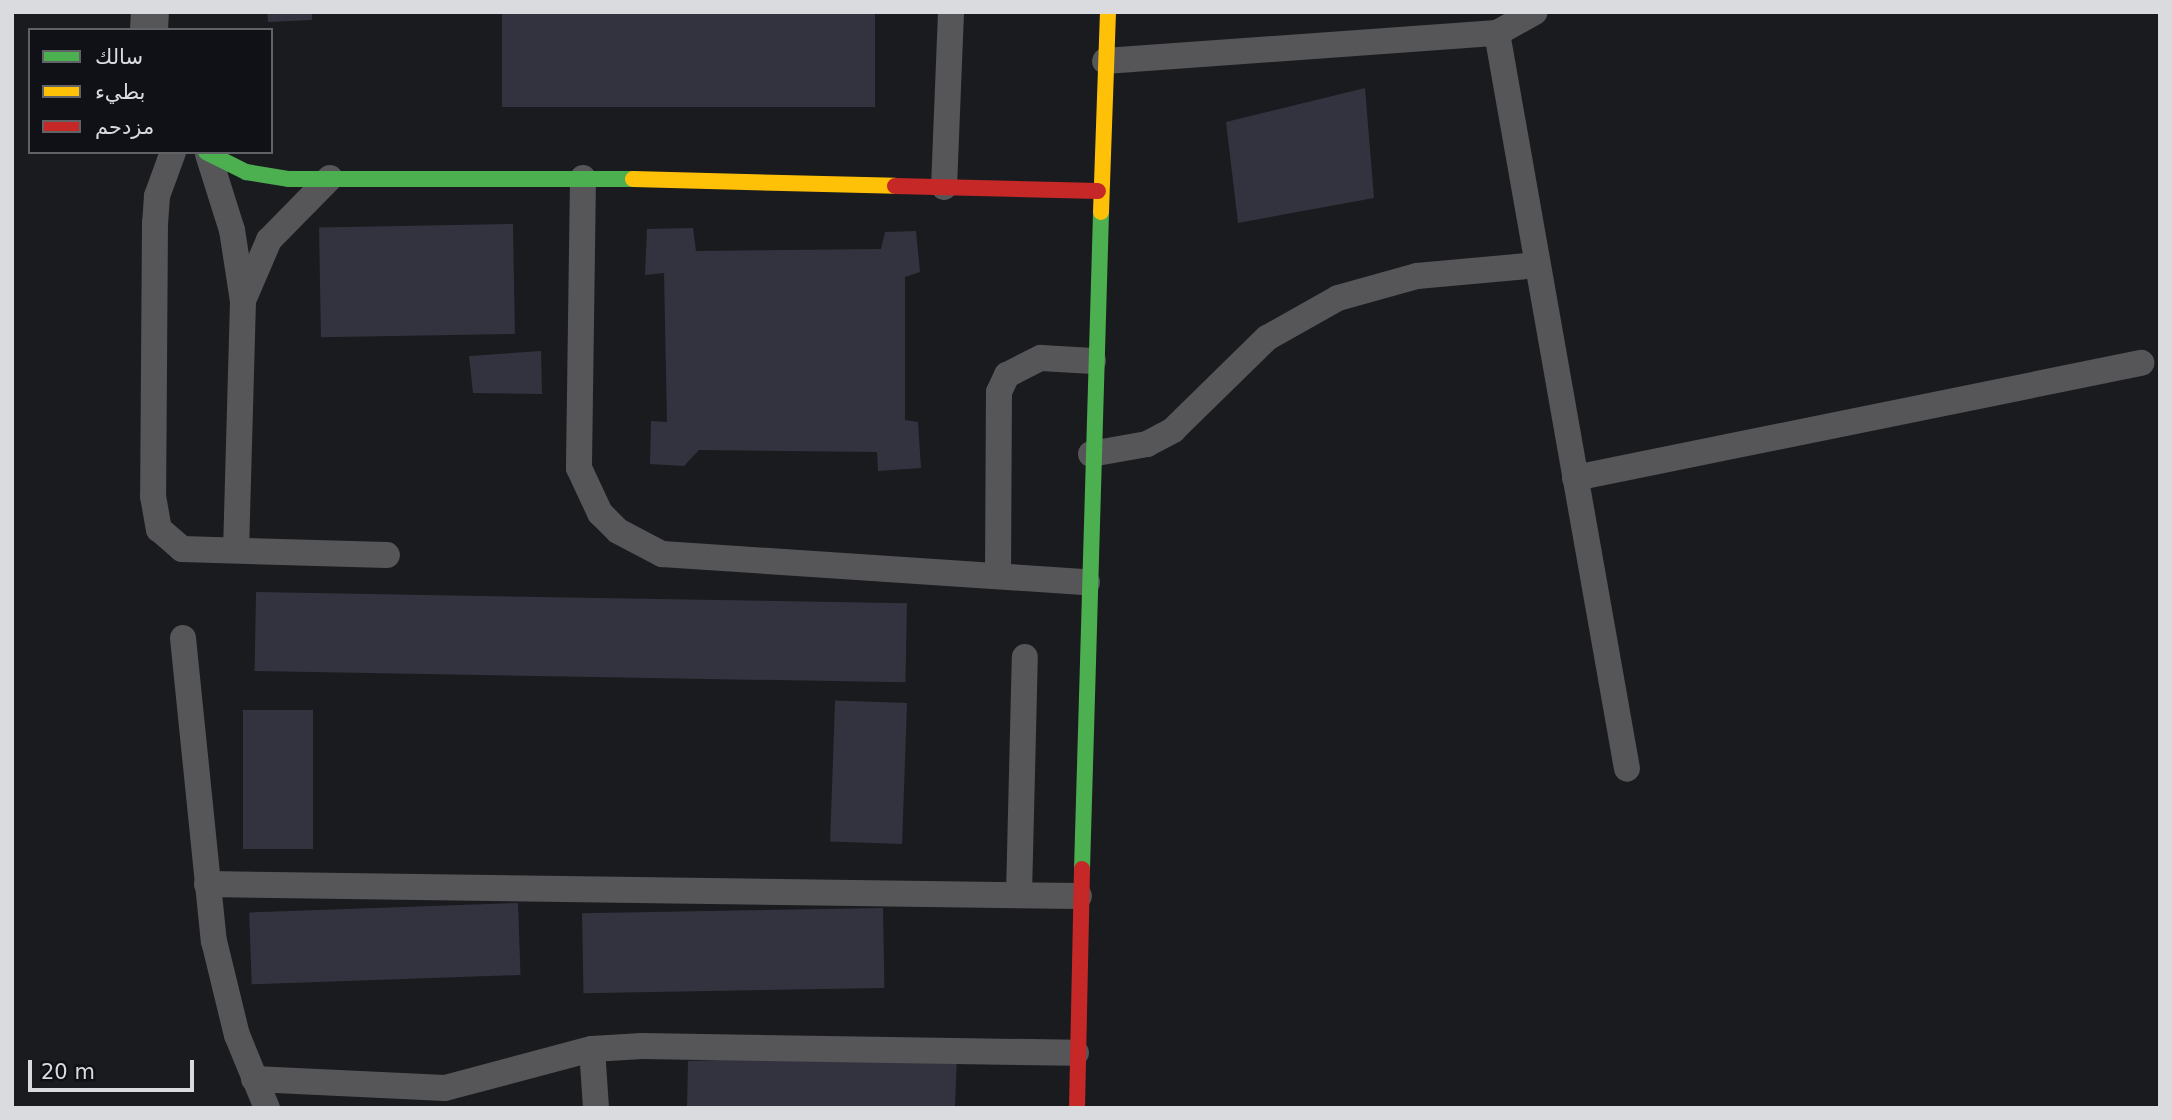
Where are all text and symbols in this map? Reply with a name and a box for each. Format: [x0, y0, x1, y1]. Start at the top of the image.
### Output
legend [28, 28, 273, 154]
text: سالك [95, 45, 143, 69]
text: بطيء [95, 80, 145, 104]
text: مزدحم [95, 115, 154, 139]
scale bar [32, 1046, 198, 1090]
text: 20 m [41, 1060, 95, 1084]

